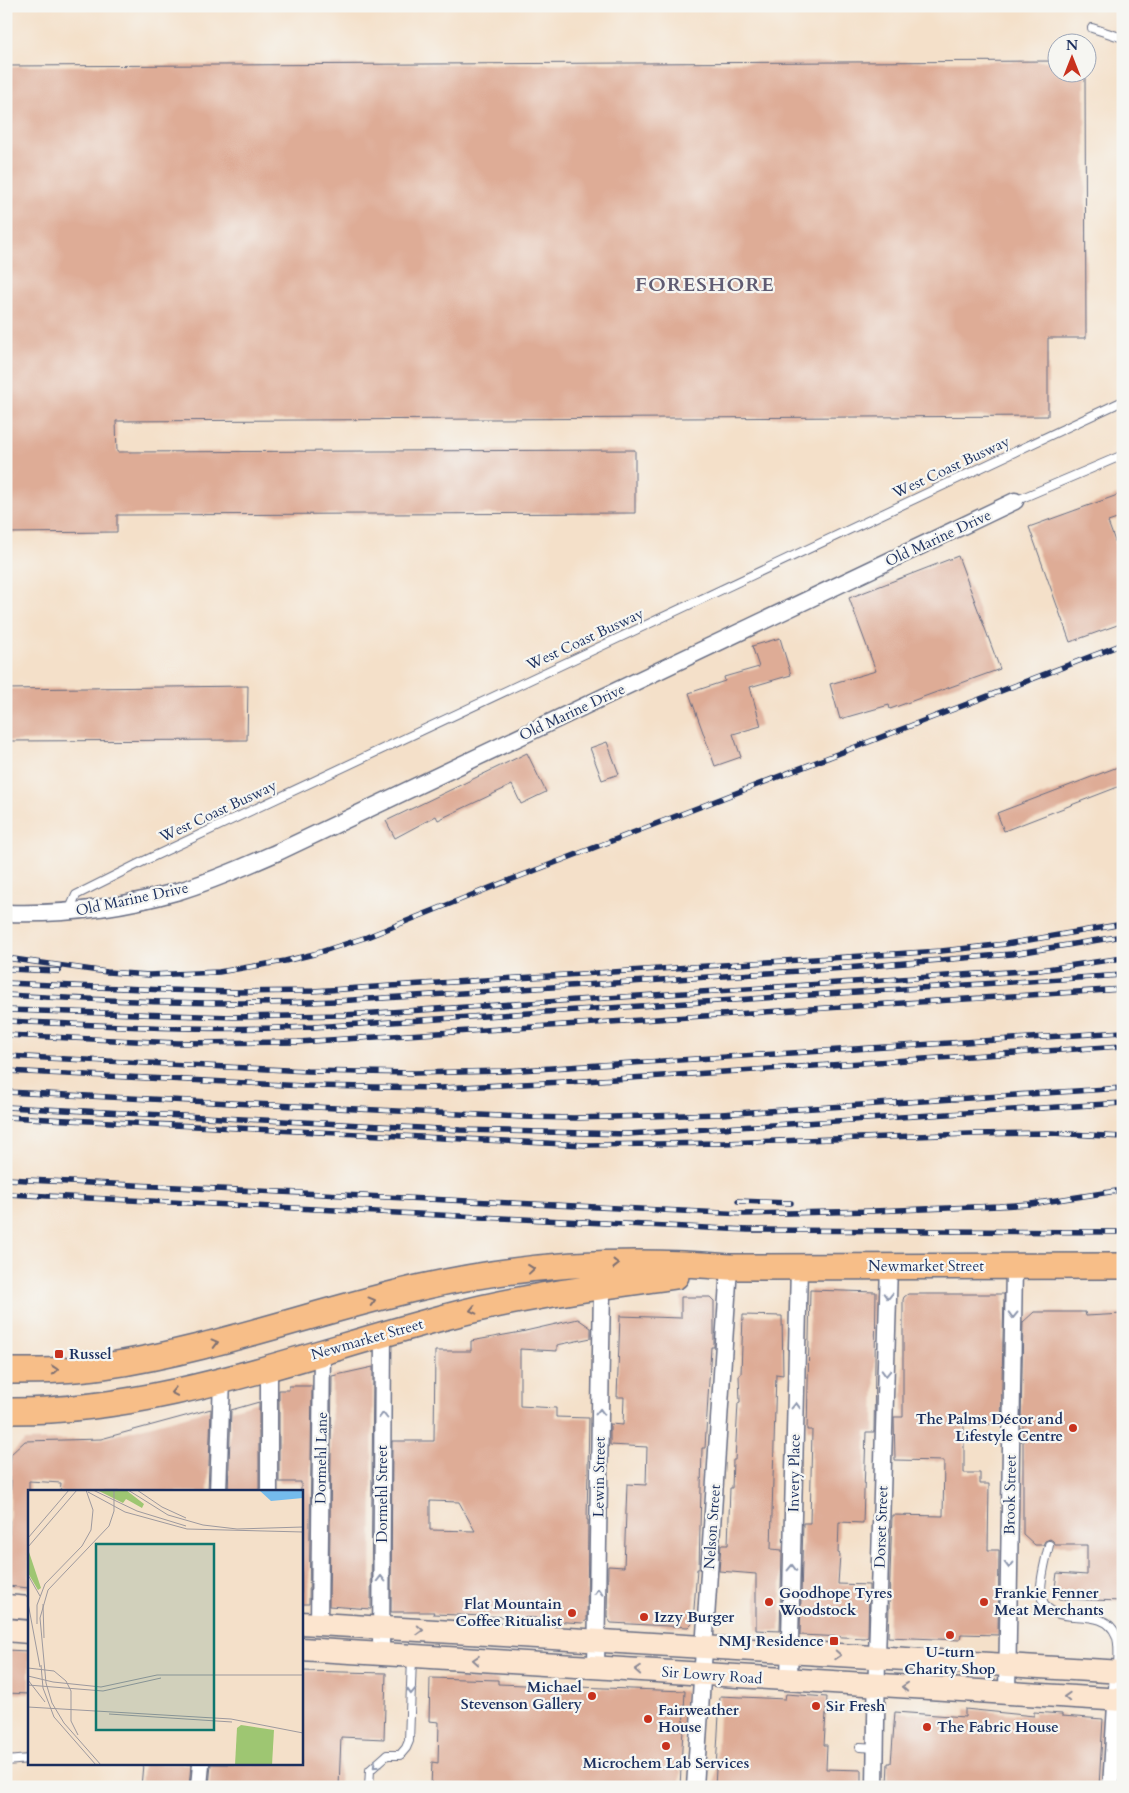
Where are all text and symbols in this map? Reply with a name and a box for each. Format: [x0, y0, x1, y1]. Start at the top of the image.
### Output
north arrow [1046, 32, 1096, 82]
text: N [1066, 36, 1078, 55]
district label: FORESHORE [635, 271, 775, 298]
street label: West Coast Busway [888, 431, 1013, 503]
street label: Old Marine Drive [882, 505, 994, 571]
street label: West Coast Busway [522, 603, 647, 675]
street label: Old Marine Drive [516, 679, 628, 745]
street label: West Coast Busway [155, 775, 280, 847]
street label: Old Marine Drive [74, 877, 190, 921]
street label: Newmarket Street [868, 1256, 984, 1276]
one-way arrow [612, 1258, 620, 1269]
one-way arrow [527, 1264, 535, 1275]
one-way arrow [883, 1292, 893, 1300]
one-way arrow [367, 1296, 375, 1306]
one-way arrow [469, 1304, 478, 1315]
one-way arrow [1008, 1312, 1018, 1319]
street label: Newmarket Street [309, 1313, 426, 1365]
one-way arrow [210, 1339, 218, 1349]
place label: Russel [69, 1344, 112, 1364]
marker: Russel [53, 1348, 65, 1360]
one-way arrow [51, 1364, 59, 1375]
one-way arrow [880, 1370, 891, 1378]
one-way arrow [170, 1386, 179, 1396]
one-way arrow [790, 1402, 801, 1410]
one-way arrow [595, 1408, 605, 1416]
place label: The Palms Décor and Lifestyle Centre [916, 1409, 1063, 1446]
street label: Dormehl Lane [310, 1412, 332, 1504]
one-way arrow [378, 1412, 388, 1420]
marker: The Palms Décor and Lifestyle Centre [1067, 1422, 1079, 1434]
street label: Invery Place [783, 1434, 805, 1512]
street label: Lewin Street [588, 1436, 610, 1518]
street label: Dormehl Street [372, 1445, 392, 1543]
street label: Brook Street [999, 1455, 1021, 1535]
street label: Nelson Street [699, 1484, 725, 1570]
street label: Dorset Street [870, 1485, 892, 1569]
inset map [28, 1490, 302, 1766]
one-way arrow [1004, 1562, 1014, 1569]
one-way arrow [787, 1564, 797, 1572]
one-way arrow [376, 1575, 387, 1583]
place label: Goodhope Tyres Woodstock [778, 1583, 892, 1620]
place label: Frankie Fenner Meat Merchants [994, 1583, 1104, 1620]
one-way arrow [592, 1588, 603, 1596]
place label: Flat Mountain Coffee Ritualist [456, 1594, 563, 1631]
marker: Goodhope Tyres Woodstock [763, 1596, 775, 1608]
marker: Frankie Fenner Meat Merchants [978, 1596, 990, 1608]
marker: Flat Mountain Coffee Ritualist [566, 1607, 578, 1619]
place label: Izzy Burger [654, 1607, 735, 1627]
marker: Izzy Burger [638, 1611, 650, 1623]
one-way arrow [417, 1624, 425, 1635]
marker: U-turn Charity Shop [944, 1629, 956, 1641]
place label: NMJ Residence [718, 1631, 824, 1651]
marker: NMJ Residence [828, 1635, 840, 1647]
place label: U-turn Charity Shop [904, 1642, 996, 1679]
one-way arrow [835, 1650, 843, 1661]
one-way arrow [472, 1654, 480, 1665]
street label: Sir Lowry Road [661, 1662, 763, 1688]
one-way arrow [634, 1665, 642, 1676]
place label: Michael Stevenson Gallery [461, 1677, 583, 1714]
one-way arrow [901, 1681, 909, 1692]
one-way arrow [405, 1687, 416, 1695]
marker: Michael Stevenson Gallery [586, 1690, 598, 1702]
one-way arrow [1063, 1691, 1071, 1702]
place label: Sir Fresh [826, 1696, 886, 1716]
place label: Fairweather House [658, 1700, 740, 1737]
marker: Sir Fresh [810, 1700, 822, 1712]
marker: Fairweather House [642, 1713, 654, 1725]
place label: The Fabric House [937, 1717, 1059, 1737]
marker: The Fabric House [921, 1721, 933, 1733]
marker: Microchem Lab Services [660, 1740, 672, 1752]
place label: Microchem Lab Services [583, 1753, 749, 1773]
one-way arrow [373, 1759, 382, 1768]

